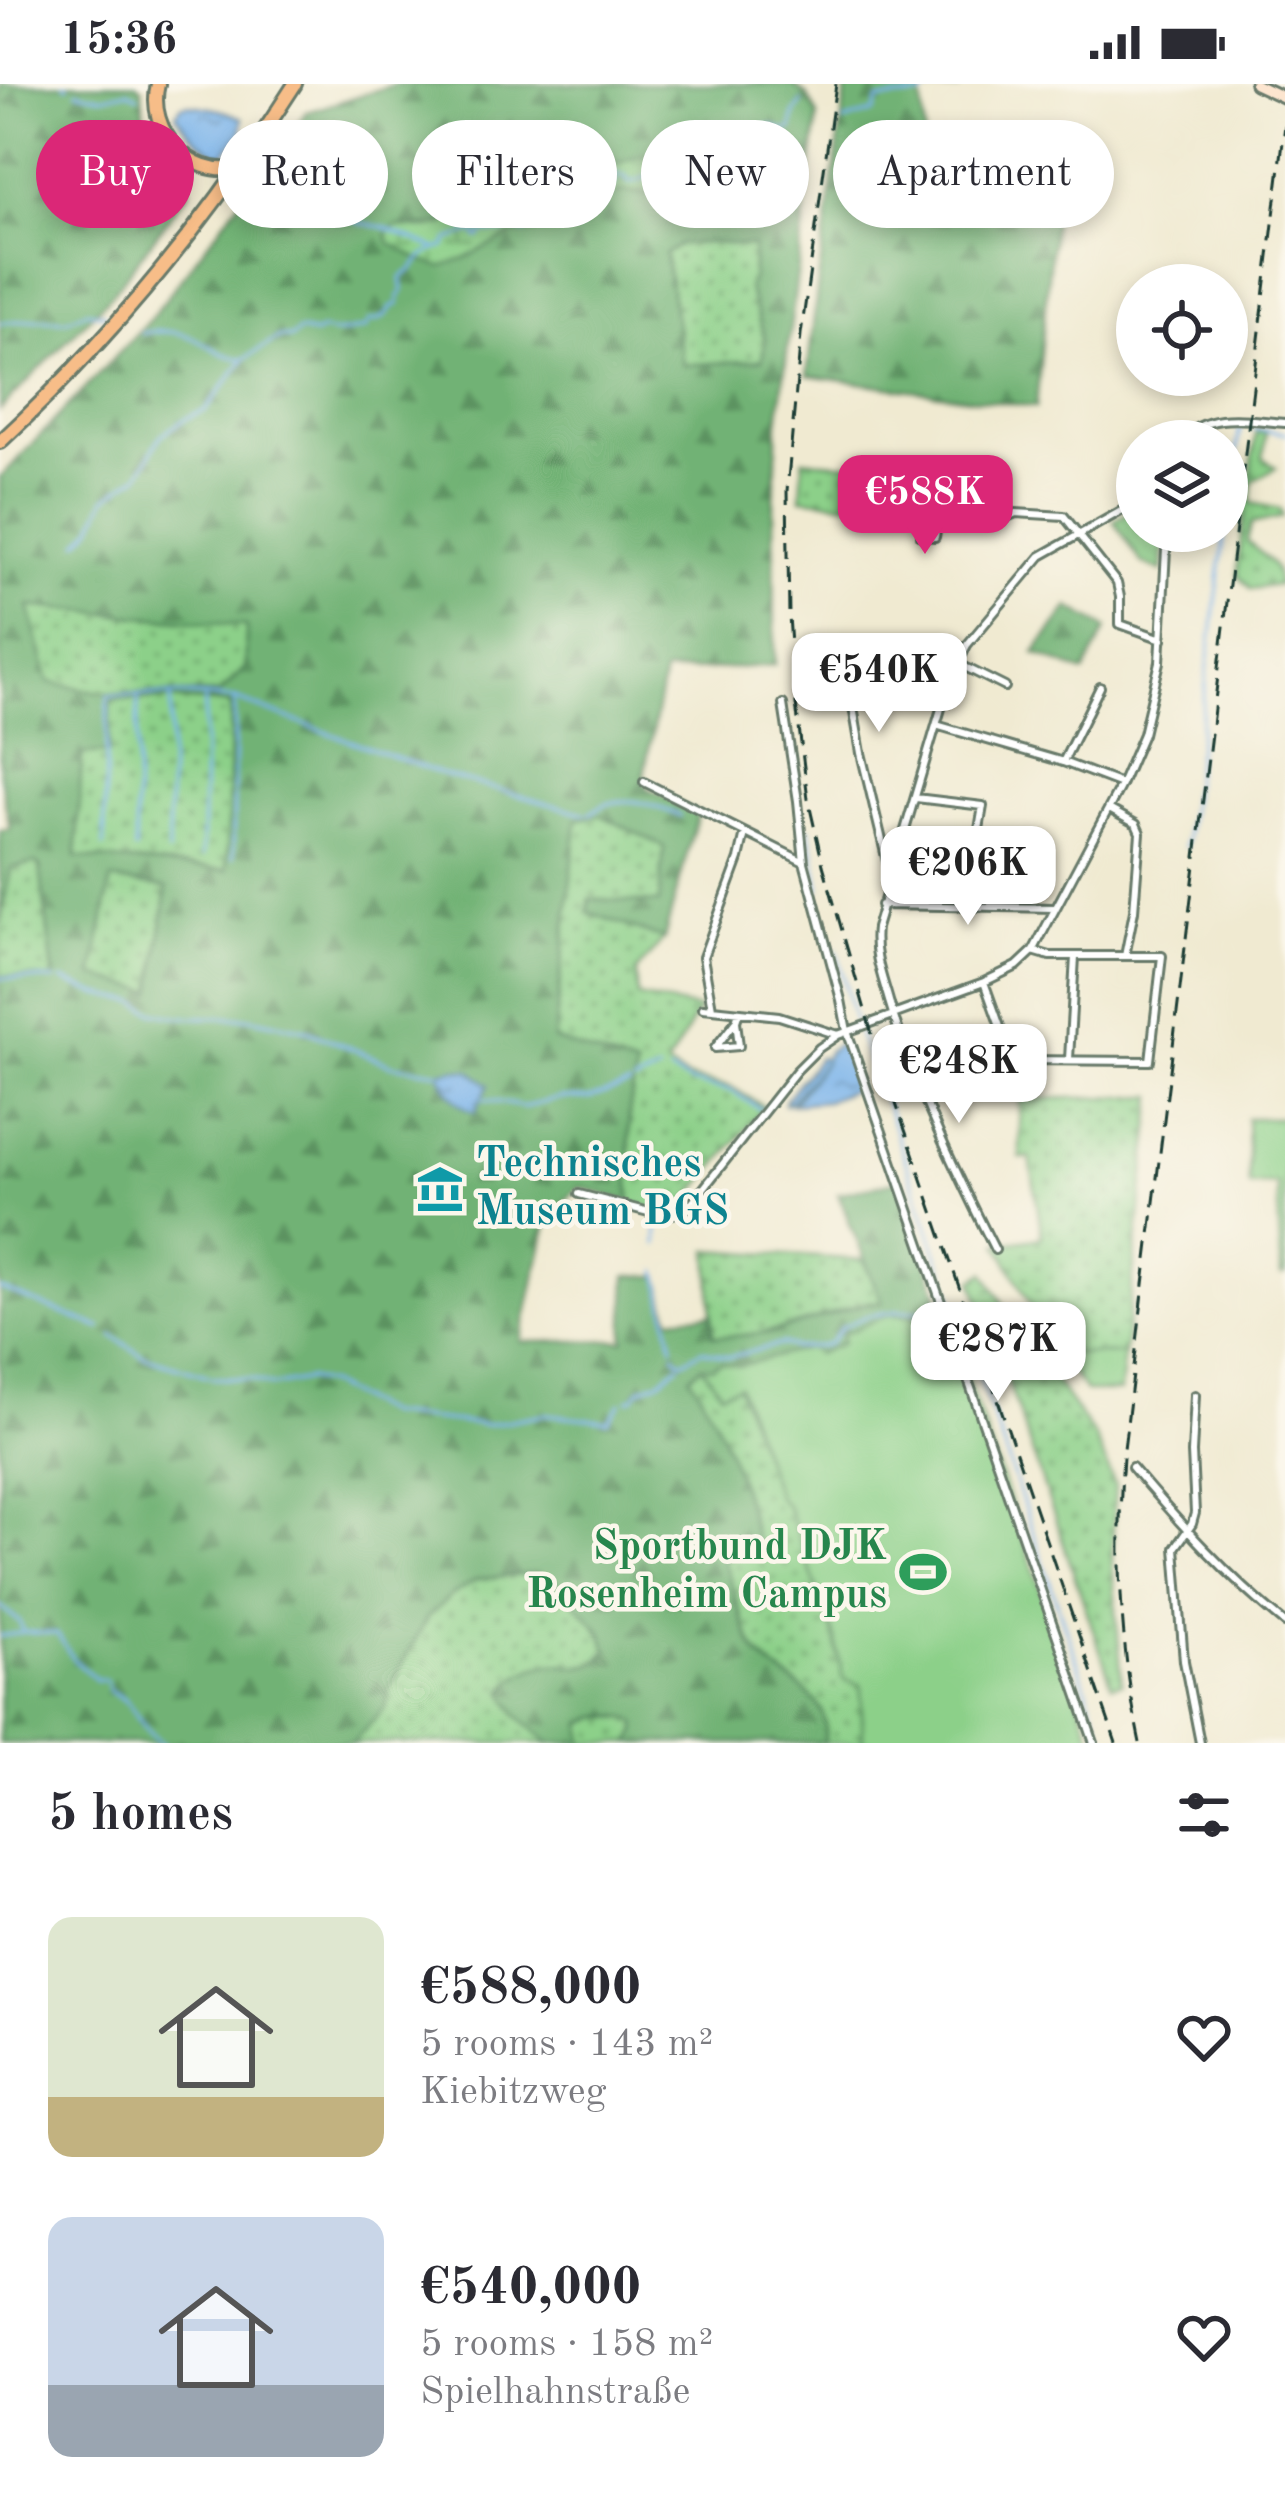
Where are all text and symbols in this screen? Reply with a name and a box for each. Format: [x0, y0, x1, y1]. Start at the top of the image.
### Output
text: 15:36 [60, 19, 177, 64]
chip: Buy [36, 120, 194, 228]
chip: Rent [218, 120, 388, 228]
chip: Filters [412, 120, 617, 228]
chip: New [641, 120, 809, 228]
chip: Apartment [833, 120, 1114, 228]
map controls [1116, 264, 1248, 552]
button: locate [1116, 264, 1248, 396]
button: layers [1116, 420, 1248, 552]
pin: €588K [841, 455, 1009, 557]
text: €588K [865, 474, 985, 513]
pin: €540K [795, 633, 963, 735]
text: €540K [819, 652, 939, 691]
pin: €206K [884, 826, 1052, 928]
text: €206K [908, 845, 1028, 884]
pin: €248K [875, 1024, 1043, 1126]
text: €248K [899, 1043, 1019, 1082]
place label: Technisches Museum BGS [476, 1144, 729, 1234]
museum icon: Technisches Museum BGS [415, 1164, 465, 1214]
pin: €287K [914, 1302, 1082, 1404]
text: €287K [938, 1321, 1058, 1360]
place label: Sportbund DJK Rosenheim Campus [526, 1527, 887, 1617]
sports icon: Sportbund DJK Rosenheim Campus [898, 1547, 948, 1597]
icon: filters [1171, 1782, 1237, 1848]
text: 5 homes [48, 1790, 233, 1841]
text: €588,000 [420, 1964, 641, 2015]
icon: home [144, 1965, 288, 2109]
icon: heart [1171, 2004, 1237, 2070]
text: 5 rooms · 143 m² [420, 2025, 713, 2064]
text: Kiebitzweg [420, 2073, 607, 2112]
text: €540,000 [420, 2264, 641, 2315]
icon: home [144, 2265, 288, 2409]
icon: heart [1171, 2304, 1237, 2370]
text: 5 rooms · 158 m² [420, 2325, 713, 2364]
text: Spielhahnstraße [420, 2373, 690, 2412]

